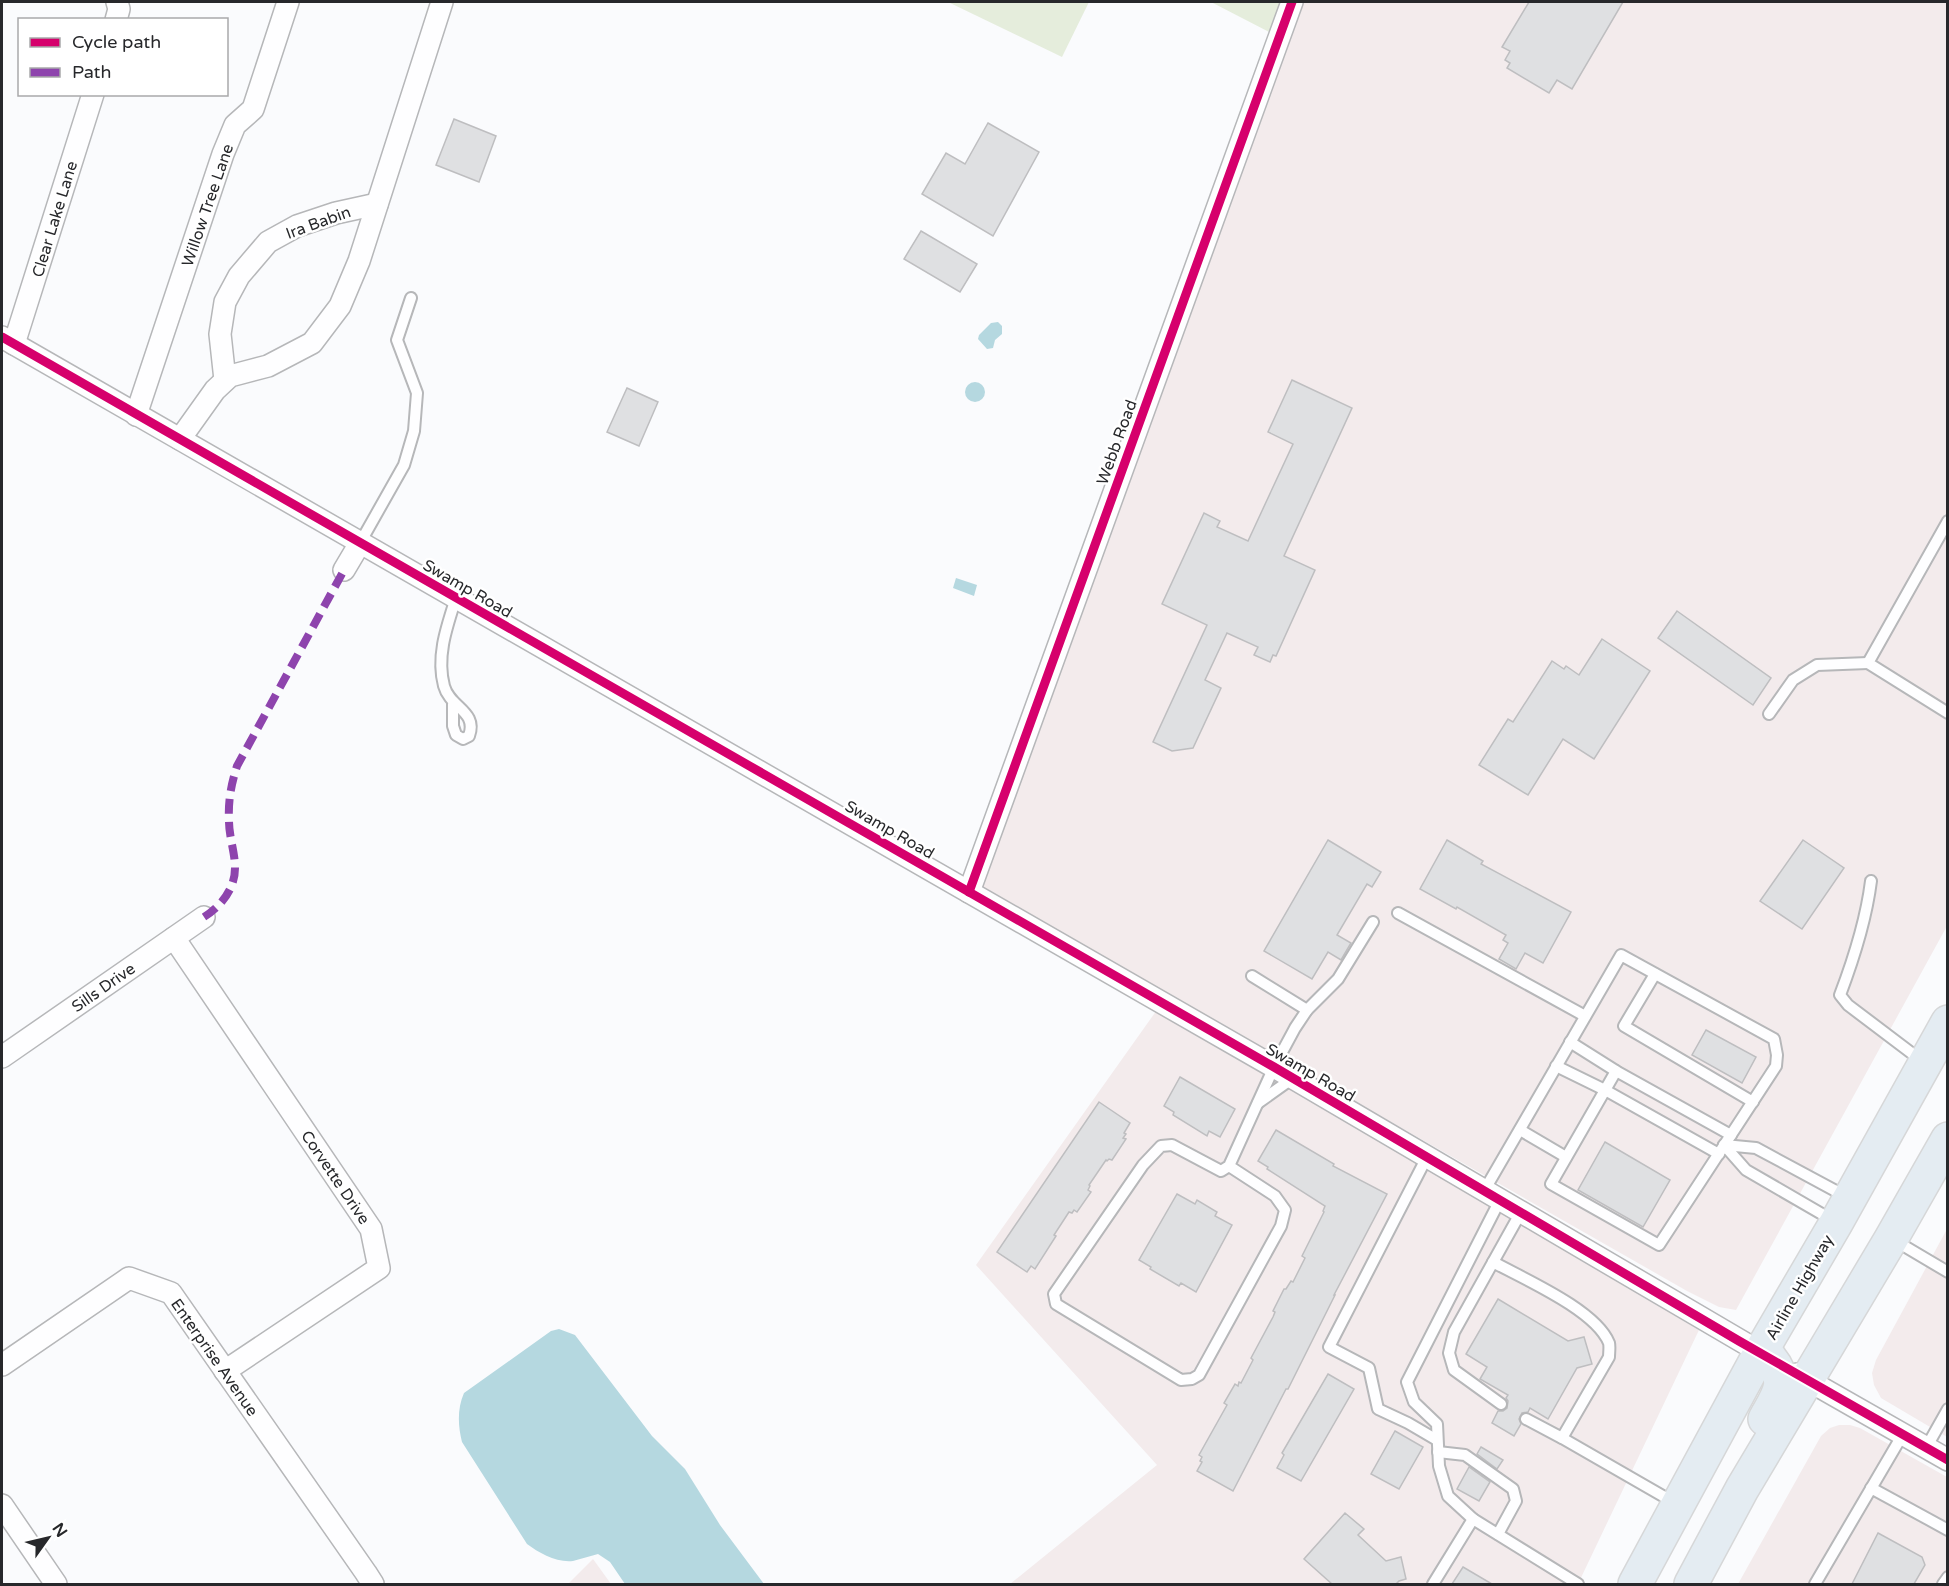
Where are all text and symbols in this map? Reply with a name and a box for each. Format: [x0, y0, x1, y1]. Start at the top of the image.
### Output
legend [18, 18, 228, 96]
text: Cycle path [72, 31, 161, 53]
text: Path [72, 61, 111, 83]
street label: Willow Tree Lane [178, 141, 238, 269]
street label: Clear Lake Lane [28, 159, 82, 280]
street label: Ira Babin [283, 202, 354, 244]
street label: Webb Road [1092, 397, 1142, 488]
street label: Swamp Road [419, 555, 516, 623]
street label: Swamp Road [841, 796, 938, 864]
street label: Sills Drive [68, 959, 139, 1017]
street label: Swamp Road [1262, 1039, 1359, 1107]
street label: Corvette Drive [296, 1127, 374, 1228]
street label: Airline Highway [1762, 1231, 1838, 1344]
street label: Enterprise Avenue [166, 1295, 262, 1420]
north arrow [18, 1508, 78, 1568]
text: N [48, 1519, 71, 1541]

